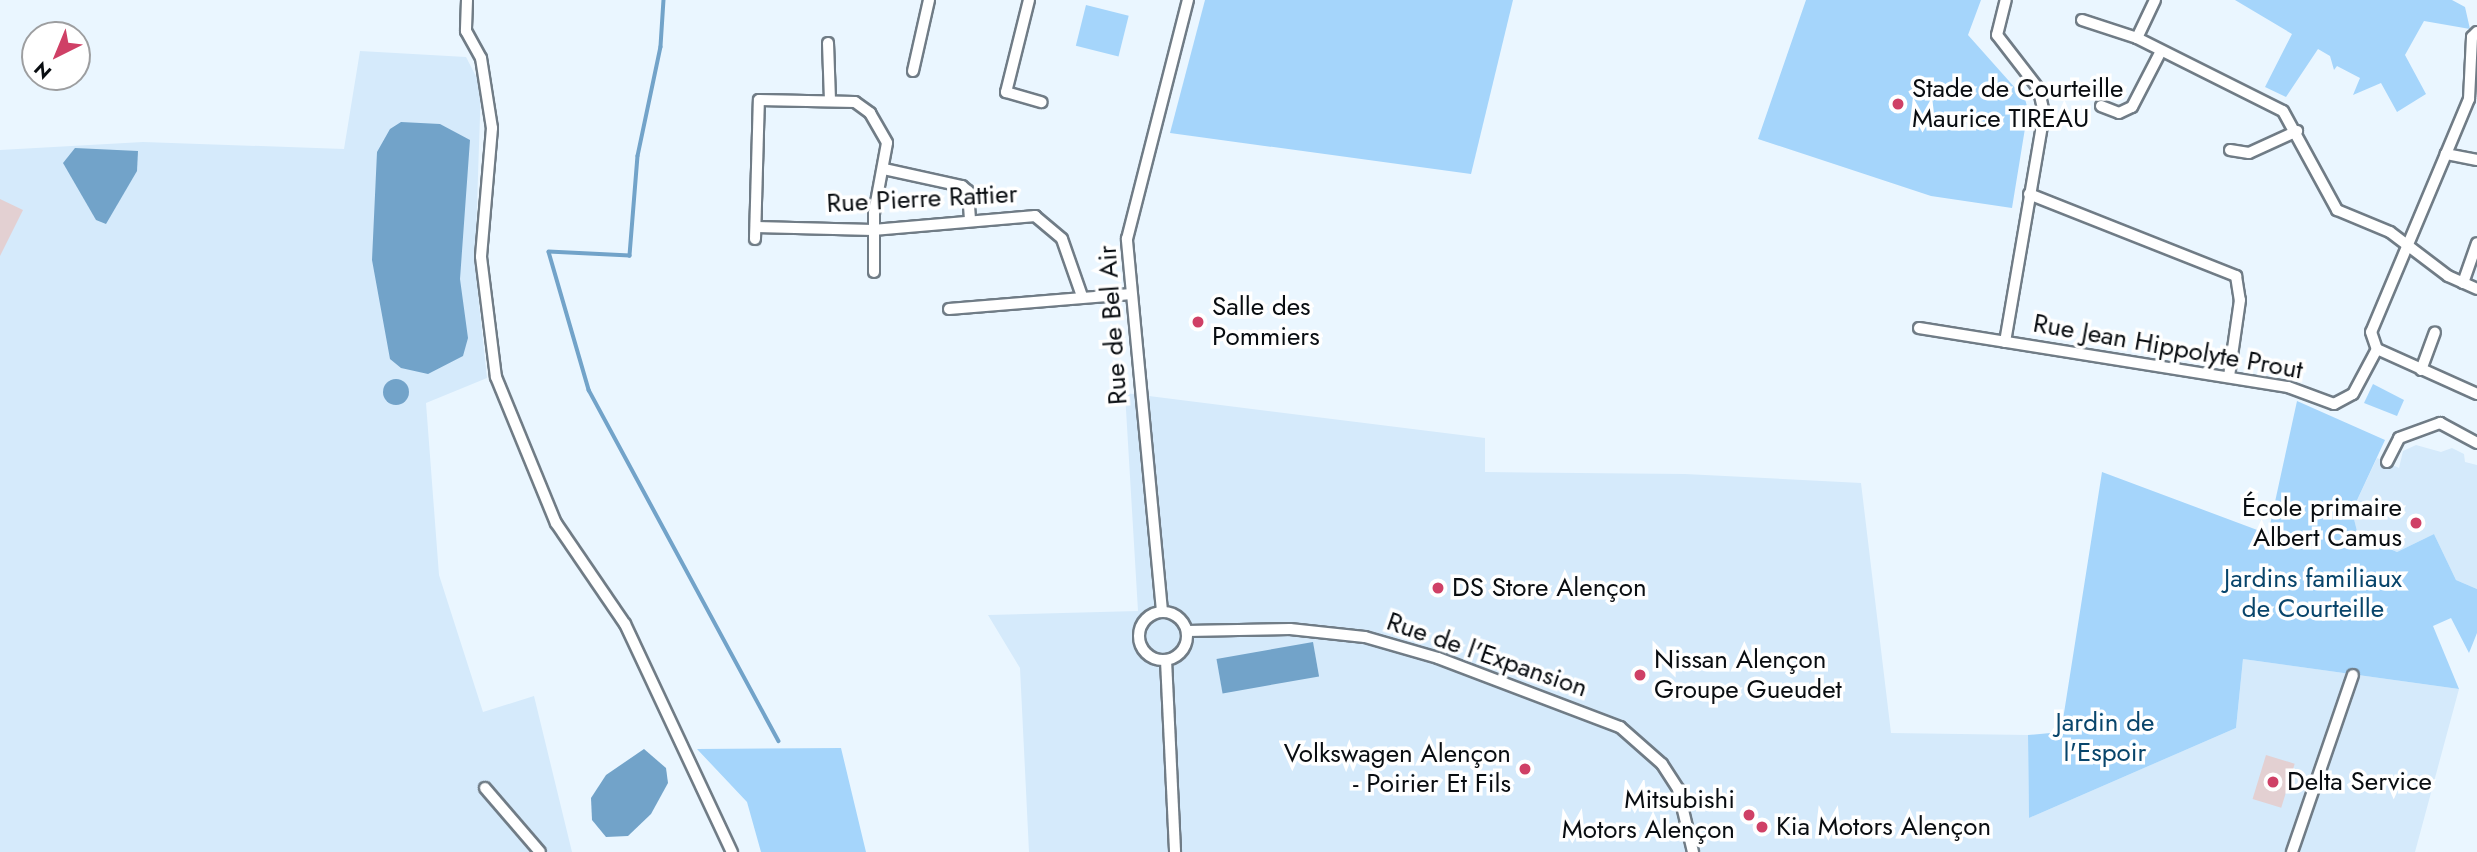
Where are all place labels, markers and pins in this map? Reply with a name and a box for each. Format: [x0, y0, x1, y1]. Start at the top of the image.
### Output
place label: Stade de Courteille Maurice TIREAU [1912, 73, 2123, 134]
marker: Stade de Courteille Maurice TIREAU [1890, 96, 1906, 112]
place label: Salle des Pommiers [1212, 291, 1320, 352]
marker: Salle des Pommiers [1190, 314, 1206, 330]
place label: École primaire Albert Camus [2242, 492, 2402, 554]
marker: École primaire Albert Camus [2408, 515, 2424, 531]
place label: DS Store Alençon [1452, 572, 1647, 604]
marker: DS Store Alençon [1430, 580, 1446, 596]
place label: Nissan Alençon Groupe Gueudet [1654, 644, 1842, 706]
marker: Nissan Alençon Groupe Gueudet [1632, 667, 1648, 683]
place label: Volkswagen Alençon - Poirier Et Fils [1284, 738, 1511, 800]
marker: Volkswagen Alençon - Poirier Et Fils [1517, 761, 1533, 777]
place label: Delta Service [2287, 766, 2432, 798]
marker: Delta Service [2265, 774, 2281, 790]
place label: Mitsubishi Motors Alençon [1562, 784, 1735, 846]
marker: Mitsubishi Motors Alençon [1741, 807, 1757, 823]
place label: Kia Motors Alençon [1776, 811, 1991, 843]
marker: Kia Motors Alençon [1754, 819, 1770, 835]

